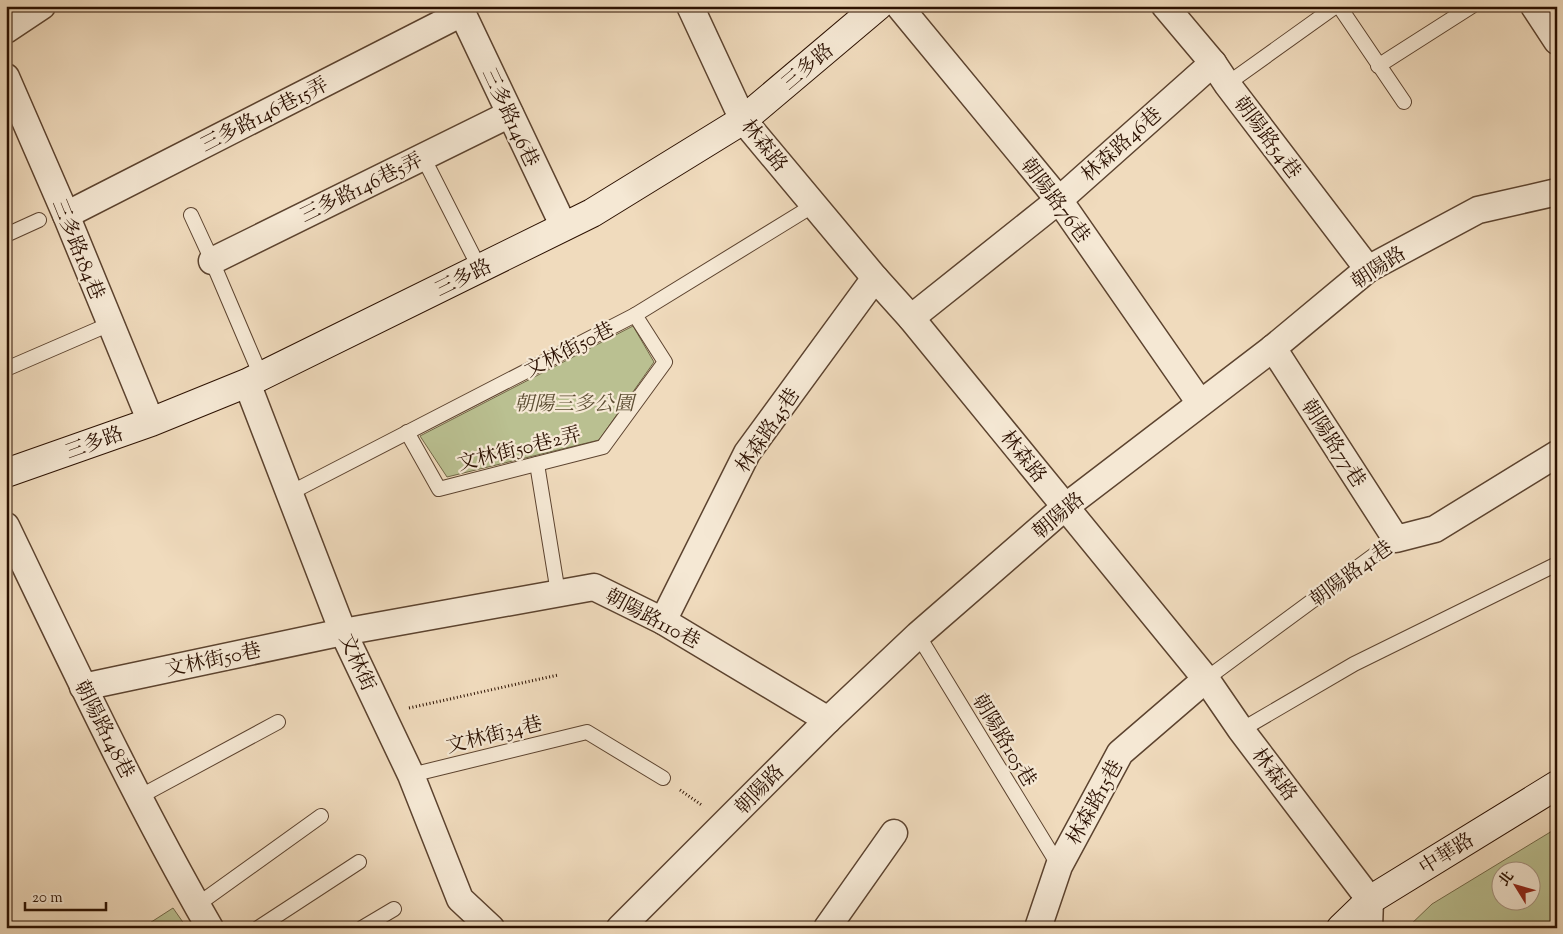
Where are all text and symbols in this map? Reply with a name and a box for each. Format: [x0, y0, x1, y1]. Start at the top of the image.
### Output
street label: 三多路 [776, 38, 841, 98]
street label: 三多路146巷 [473, 64, 544, 173]
street label: 三多路146巷15弄 [196, 71, 334, 161]
street label: 朝陽路54巷 [1225, 91, 1307, 186]
street label: 林森路46巷 [1076, 102, 1169, 190]
street label: 林森路 [733, 114, 793, 179]
street label: 三多路146巷5弄 [296, 147, 428, 232]
street label: 朝陽路76巷 [1012, 153, 1096, 250]
street label: 三多路184巷 [43, 195, 110, 305]
street label: 朝陽路 [1346, 241, 1412, 298]
street label: 三多路 [431, 253, 497, 305]
street label: 文林街50巷 [520, 316, 620, 386]
street label: 林森路45巷 [730, 383, 808, 480]
park label: 朝陽三多公園 [514, 391, 637, 420]
street label: 朝陽路77巷 [1292, 395, 1371, 494]
street label: 三多路 [62, 420, 128, 468]
street label: 文林街50巷2弄 [455, 421, 585, 480]
street label: 林森路 [992, 425, 1052, 490]
street label: 朝陽路 [1027, 487, 1092, 547]
street label: 朝陽路41巷 [1305, 535, 1400, 615]
street label: 朝陽路110巷 [599, 583, 705, 657]
street label: 文林街 [330, 630, 381, 696]
street label: 文林街50巷 [163, 637, 264, 686]
street label: 朝陽路148巷 [66, 676, 140, 784]
street label: 朝陽路105巷 [964, 689, 1042, 793]
street label: 文林街34巷 [443, 710, 546, 762]
street label: 林森路 [1243, 743, 1303, 808]
street label: 林森路15巷 [1061, 755, 1132, 851]
street label: 朝陽路 [730, 759, 792, 822]
street label: 中華路 [1414, 827, 1480, 883]
north arrow [1490, 862, 1540, 912]
text: 北 [1495, 868, 1519, 891]
scale bar [25, 879, 106, 911]
text: 20 m [32, 888, 63, 909]

